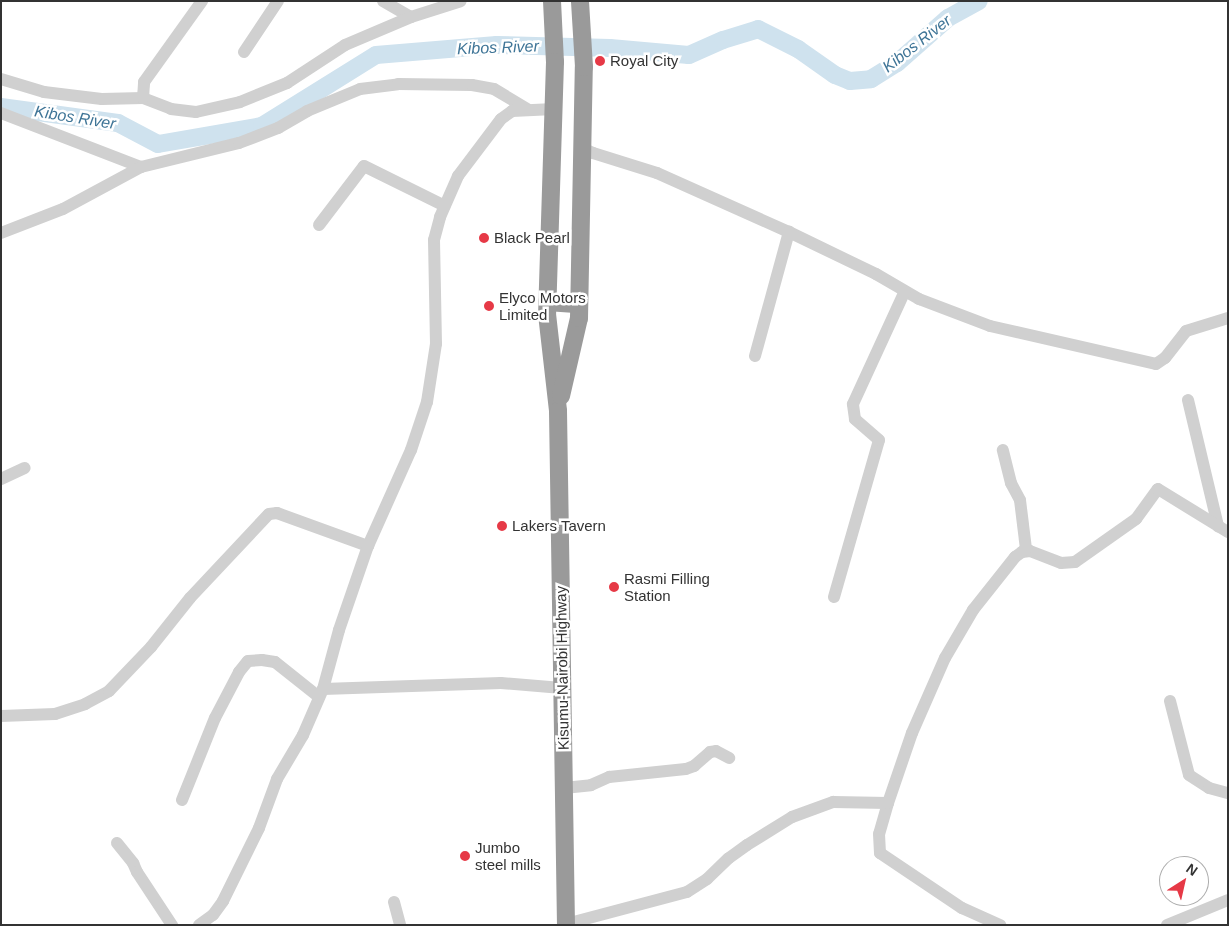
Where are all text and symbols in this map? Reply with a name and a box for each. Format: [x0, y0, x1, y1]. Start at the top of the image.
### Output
water label: Kibos River [879, 11, 955, 77]
water label: Kibos River [457, 37, 539, 59]
place label: Royal City [610, 52, 678, 70]
marker: Royal City [594, 55, 606, 67]
water label: Kibos River [33, 102, 117, 134]
place label: Black Pearl [494, 229, 570, 247]
marker: Black Pearl [478, 232, 490, 244]
place label: Elyco Motors Limited [499, 288, 586, 323]
marker: Elyco Motors Limited [483, 300, 495, 312]
place label: Lakers Tavern [512, 517, 606, 535]
marker: Lakers Tavern [496, 520, 508, 532]
place label: Rasmi Filling Station [624, 569, 710, 604]
marker: Rasmi Filling Station [608, 581, 620, 593]
street label: Kisumu-Nairobi Highway [552, 586, 572, 750]
place label: Jumbo steel mills [475, 838, 541, 873]
marker: Jumbo steel mills [459, 850, 471, 862]
north arrow [1159, 856, 1209, 906]
text: N [1183, 860, 1201, 879]

